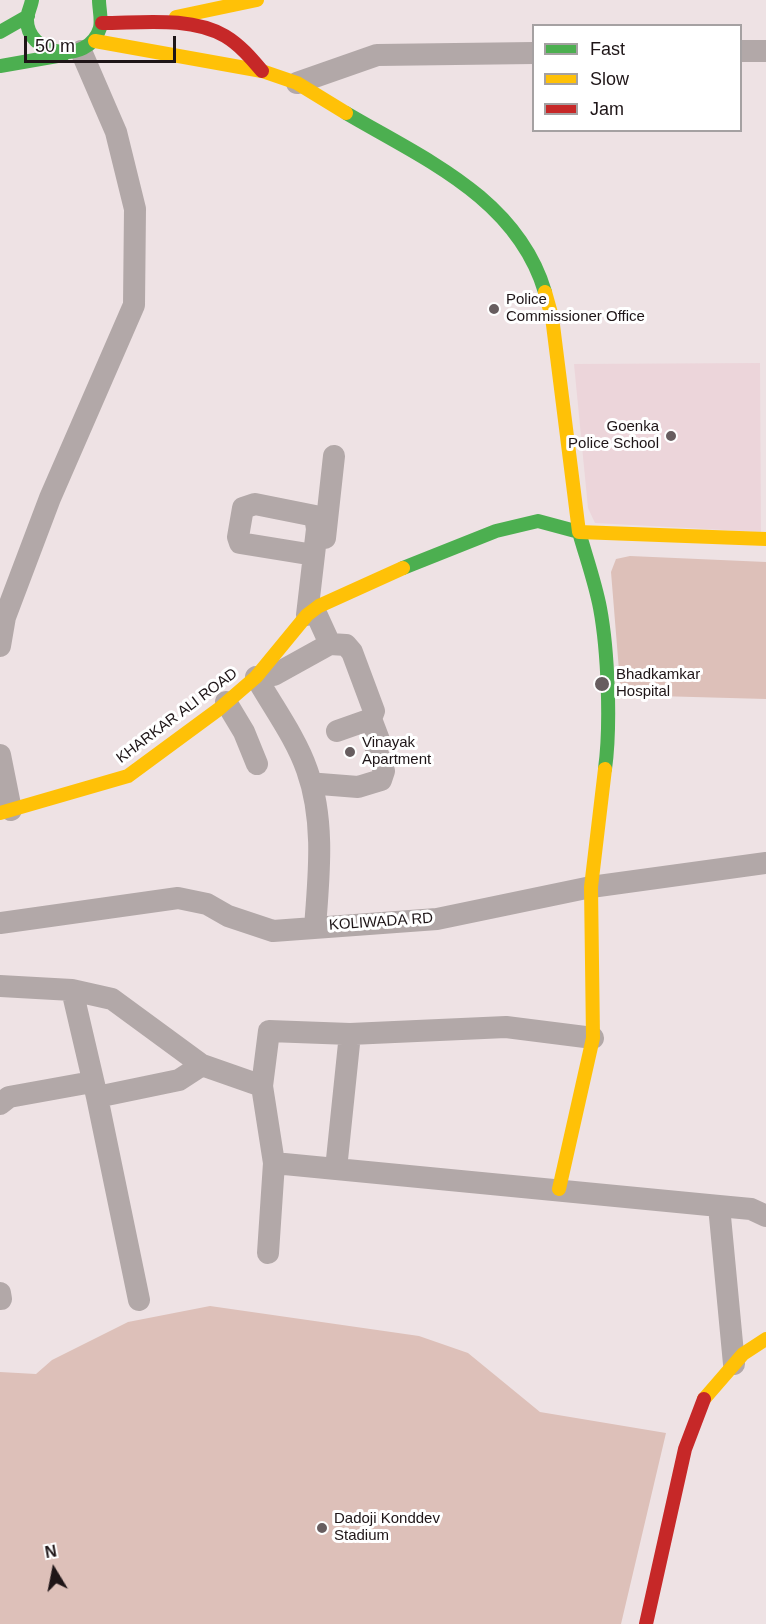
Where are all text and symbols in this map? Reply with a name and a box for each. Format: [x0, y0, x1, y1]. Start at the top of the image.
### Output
scale bar [27, 24, 178, 62]
legend [532, 24, 742, 132]
text: 50 m [35, 36, 75, 56]
text: Fast [590, 39, 625, 59]
text: Slow [590, 69, 629, 89]
text: Jam [590, 99, 624, 119]
place label: Police Commissioner Office [506, 291, 645, 326]
marker: Police Commissioner Office [487, 302, 501, 316]
place label: Goenka Police School [568, 418, 659, 453]
marker: Goenka Police School [664, 429, 678, 443]
street label: KHARKAR ALI ROAD [113, 665, 241, 767]
place label: Bhadkamkar Hospital [616, 666, 700, 701]
marker: Bhadkamkar Hospital [593, 675, 611, 693]
place label: Vinayak Apartment [362, 734, 431, 769]
marker: Vinayak Apartment [343, 745, 357, 759]
street label: KOLIWADA RD [328, 909, 434, 935]
place label: Dadoji Konddev Stadium [334, 1510, 440, 1545]
marker: Dadoji Konddev Stadium [315, 1521, 329, 1535]
north arrow [24, 1540, 84, 1600]
text: N [44, 1542, 58, 1561]

